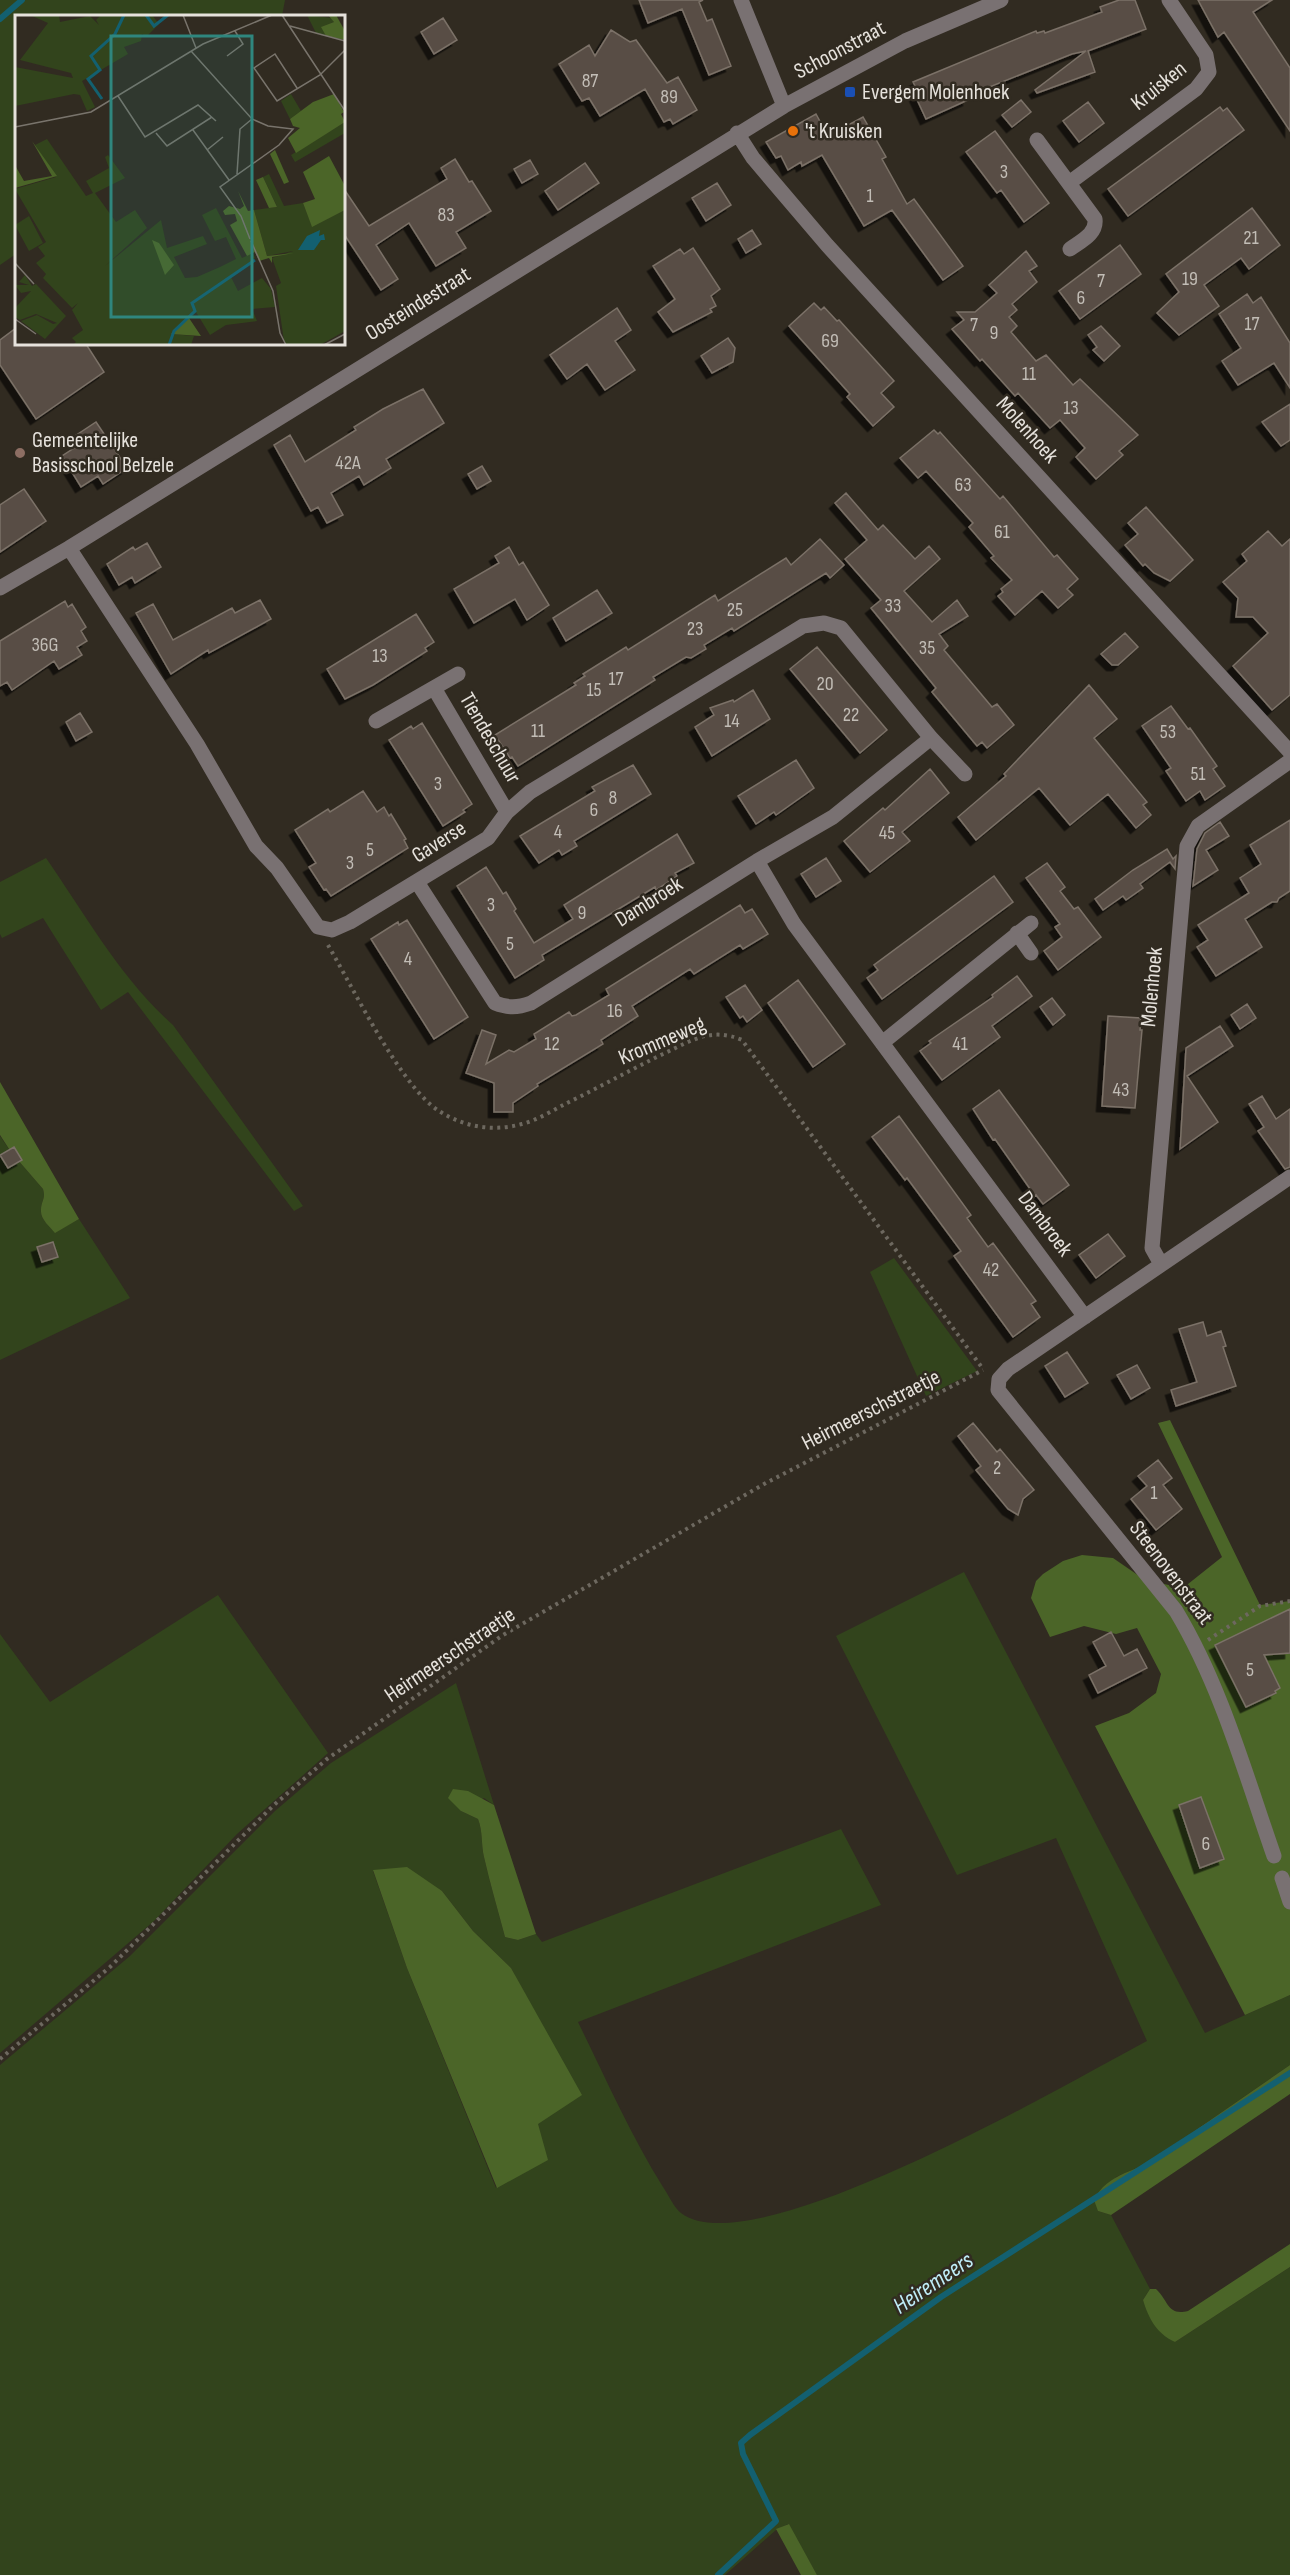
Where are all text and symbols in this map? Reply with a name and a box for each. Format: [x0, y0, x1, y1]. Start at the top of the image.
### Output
inset map [15, 15, 345, 345]
street label: Schoonstraat [790, 15, 891, 85]
street label: Kruisken [1126, 55, 1192, 117]
house number: 87 [582, 69, 598, 93]
place label: Evergem Molenhoek [862, 79, 1010, 106]
house number: 89 [660, 85, 678, 109]
marker: Evergem Molenhoek [843, 85, 857, 99]
place label: 't Kruisken [805, 118, 882, 145]
marker: 't Kruisken [786, 124, 800, 138]
house number: 3 [1000, 160, 1008, 184]
house number: 1 [867, 184, 874, 208]
house number: 83 [437, 203, 455, 227]
house number: 21 [1243, 226, 1259, 250]
street label: Oosteindestraat [360, 261, 476, 347]
house number: 19 [1182, 267, 1198, 291]
house number: 7 [1097, 269, 1105, 293]
house number: 6 [1077, 286, 1085, 310]
house number: 17 [1245, 312, 1259, 336]
house number: 7 [970, 313, 978, 337]
house number: 9 [990, 321, 998, 345]
house number: 69 [821, 329, 839, 353]
house number: 11 [1022, 362, 1036, 386]
street label: Molenhoek [990, 391, 1064, 469]
house number: 13 [1063, 396, 1079, 420]
place label: Gemeentelijke Basisschool Belzele [32, 427, 174, 479]
marker: Gemeentelijke Basisschool Belzele [13, 446, 27, 460]
house number: 42A [335, 451, 361, 475]
house number: 63 [954, 473, 972, 497]
house number: 61 [994, 520, 1010, 544]
house number: 33 [885, 594, 901, 618]
house number: 25 [727, 598, 743, 622]
house number: 23 [687, 617, 703, 641]
house number: 36G [31, 633, 59, 657]
house number: 35 [919, 636, 935, 660]
house number: 13 [372, 644, 388, 668]
house number: 17 [609, 667, 623, 691]
house number: 20 [816, 672, 834, 696]
house number: 15 [586, 678, 602, 702]
street label: Tiendeschuur [453, 688, 527, 788]
house number: 22 [843, 703, 859, 727]
house number: 14 [724, 709, 740, 733]
house number: 11 [531, 719, 545, 743]
house number: 53 [1160, 720, 1176, 744]
house number: 51 [1190, 762, 1206, 786]
house number: 3 [434, 772, 442, 796]
house number: 8 [609, 786, 617, 810]
house number: 6 [590, 798, 598, 822]
street label: Gaverse [407, 815, 471, 869]
house number: 4 [554, 820, 562, 844]
house number: 45 [879, 821, 895, 845]
house number: 5 [366, 838, 374, 862]
house number: 3 [346, 851, 354, 875]
street label: Dambroek [610, 870, 688, 933]
house number: 3 [487, 893, 495, 917]
house number: 9 [578, 901, 586, 925]
house number: 5 [506, 932, 514, 956]
street label: Molenhoek [1135, 945, 1169, 1028]
house number: 4 [404, 947, 412, 971]
house number: 16 [607, 999, 623, 1023]
street label: Krommeweg [614, 1011, 710, 1071]
house number: 12 [544, 1032, 560, 1056]
house number: 41 [952, 1032, 968, 1056]
house number: 43 [1113, 1078, 1129, 1102]
street label: Dambroek [1012, 1186, 1079, 1262]
house number: 42 [983, 1258, 999, 1282]
street label: Heirmeerschstraetje [797, 1364, 945, 1456]
house number: 2 [993, 1456, 1001, 1480]
house number: 1 [1151, 1481, 1158, 1505]
street label: Steenovenstraat [1123, 1516, 1219, 1630]
street label: Heirmeerschstraetje [380, 1601, 520, 1709]
house number: 5 [1246, 1658, 1254, 1682]
house number: 6 [1202, 1832, 1210, 1856]
water label: Heiremeers [887, 2245, 979, 2320]

